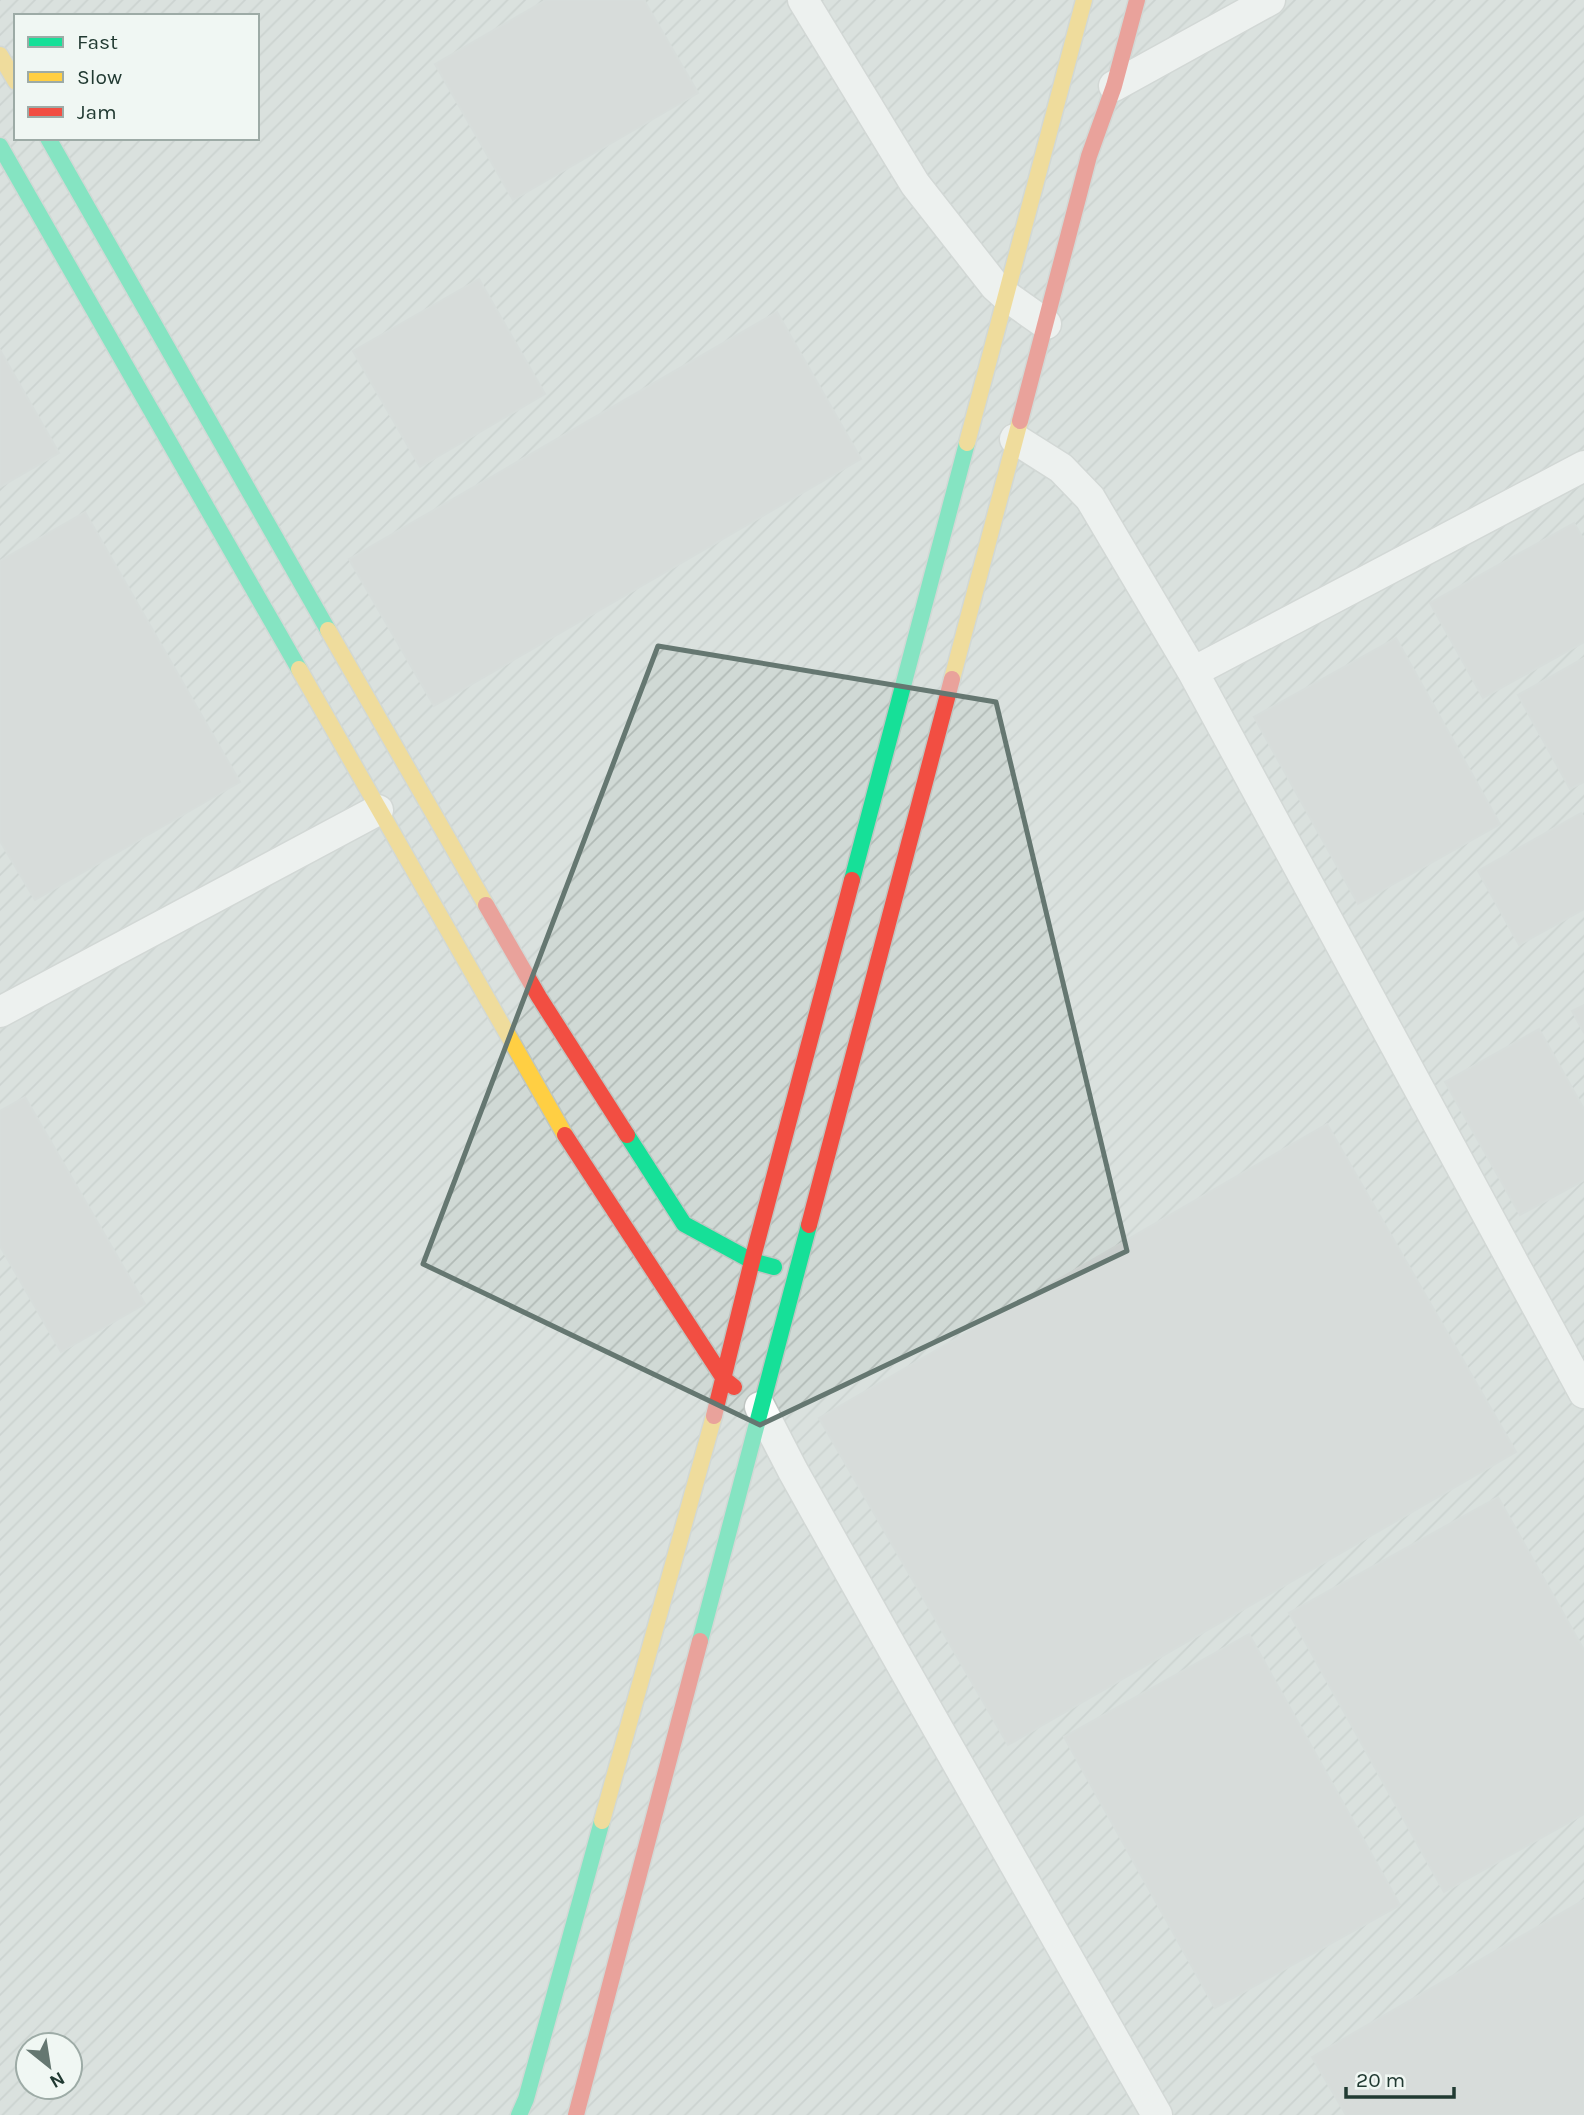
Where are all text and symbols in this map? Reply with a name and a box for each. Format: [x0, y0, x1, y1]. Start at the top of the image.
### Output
legend [14, 14, 259, 140]
text: Fast [77, 30, 118, 54]
text: Slow [77, 65, 122, 89]
text: Jam [77, 100, 117, 124]
north arrow [14, 2031, 84, 2101]
scale bar [1346, 2056, 1454, 2100]
text: N [46, 2067, 68, 2093]
text: 20 m [1356, 2068, 1405, 2092]

